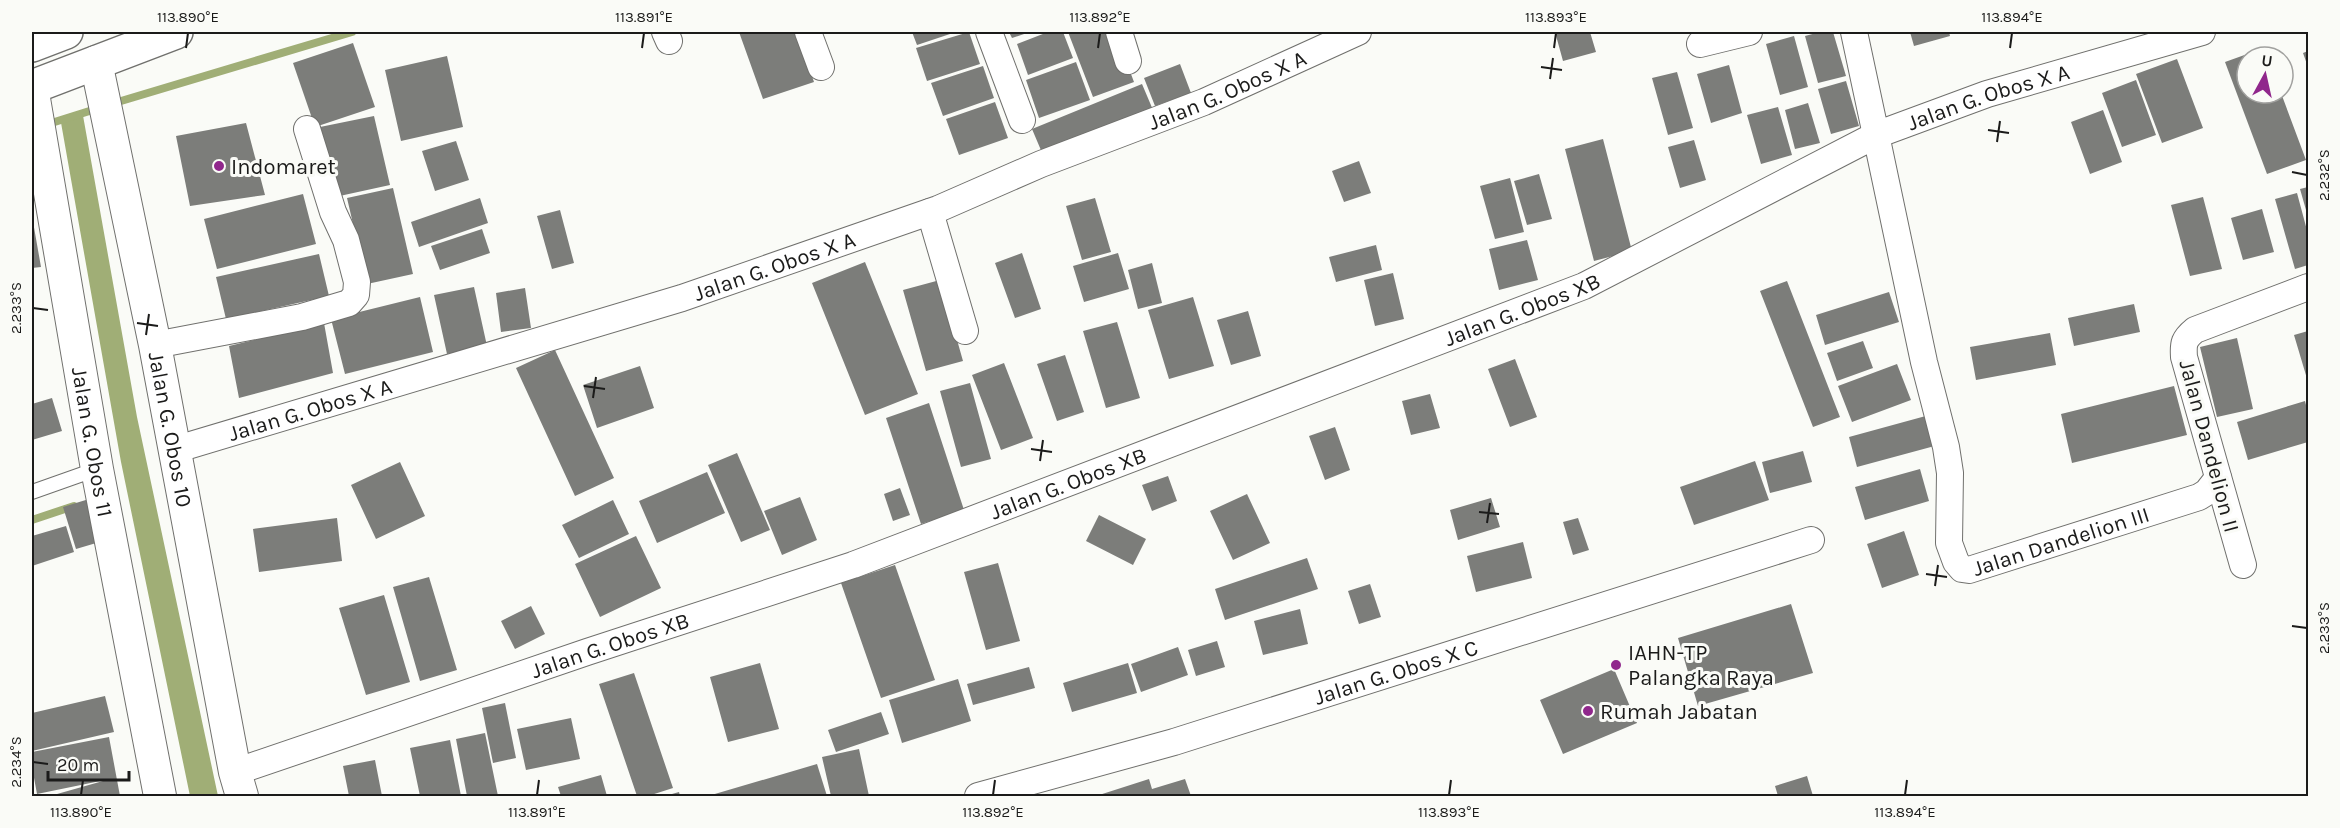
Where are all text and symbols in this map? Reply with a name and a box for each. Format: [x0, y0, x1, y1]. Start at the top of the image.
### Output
text: 113.890°E [157, 8, 219, 26]
text: 113.891°E [615, 8, 673, 26]
text: 113.892°E [1069, 8, 1131, 26]
text: 113.893°E [1525, 8, 1587, 26]
text: 113.894°E [1981, 8, 2043, 26]
street label: Jalan G. Obos X A [1145, 45, 1311, 136]
north arrow [2235, 45, 2295, 105]
text: U [2260, 50, 2274, 71]
street label: Jalan G. Obos X A [1904, 59, 2073, 136]
text: 2.232°S [2315, 149, 2333, 201]
place label: Indomaret [231, 154, 336, 180]
marker: Indomaret [212, 159, 226, 173]
street label: Jalan G. Obos X A [690, 227, 859, 307]
street label: Jalan G. Obos XB [1441, 268, 1605, 352]
text: 2.233°S [7, 282, 25, 334]
street label: Jalan G. Obos 10 [143, 350, 197, 509]
street label: Jalan Dandelion II [2173, 357, 2245, 535]
street label: Jalan G. Obos 11 [66, 365, 118, 519]
street label: Jalan G. Obos X A [226, 373, 395, 447]
street label: Jalan G. Obos XB [987, 442, 1150, 525]
street label: Jalan Dandelion III [1970, 502, 2153, 582]
text: 2.233°S [2315, 602, 2333, 654]
street label: Jalan G. Obos XB [528, 607, 693, 684]
street label: Jalan G. Obos X C [1311, 635, 1481, 711]
place label: IAHN-TP Palangka Raya [1628, 640, 1774, 691]
marker: IAHN-TP Palangka Raya [1609, 658, 1623, 672]
place label: Rumah Jabatan [1600, 699, 1758, 725]
marker: Rumah Jabatan [1581, 704, 1595, 718]
text: 2.234°S [7, 736, 25, 788]
scale bar [48, 744, 129, 782]
text: 20 m [57, 754, 99, 776]
text: 113.890°E [50, 803, 112, 821]
text: 113.891°E [508, 803, 566, 821]
text: 113.892°E [962, 803, 1024, 821]
text: 113.893°E [1418, 803, 1480, 821]
text: 113.894°E [1874, 803, 1936, 821]

